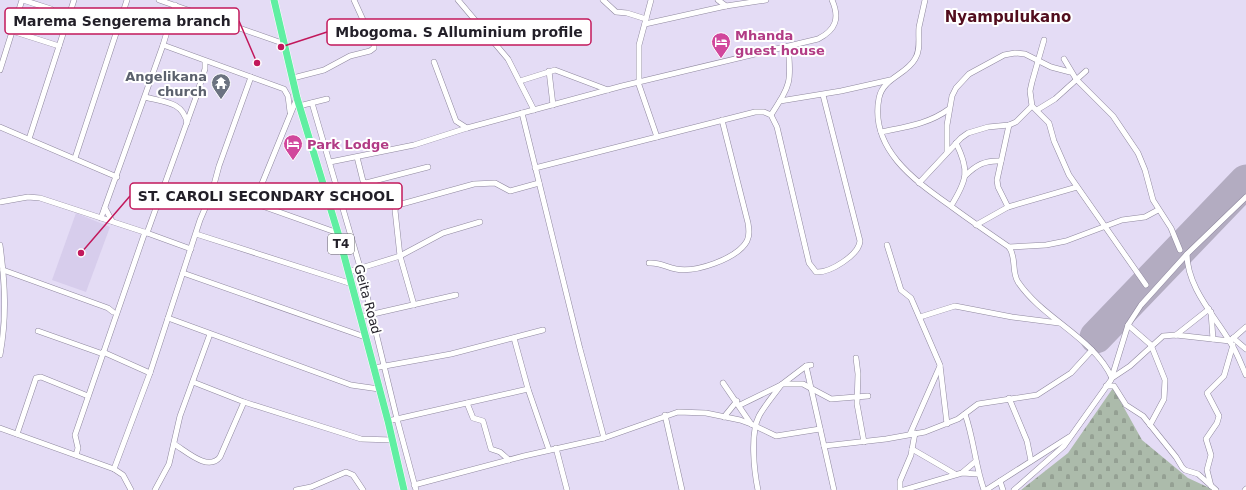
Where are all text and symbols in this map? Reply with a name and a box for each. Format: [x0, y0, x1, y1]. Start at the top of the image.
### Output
callout: Marema Sengerema branch [5, 8, 239, 34]
district label: Nyampulukano [945, 8, 1071, 26]
text: Marema Sengerema branch [13, 13, 231, 29]
callout: Mbogoma. S Alluminium profile [327, 19, 591, 45]
text: Mbogoma. S Alluminium profile [335, 24, 583, 40]
place label: Mhanda guest house [735, 28, 825, 58]
hotel icon: Mhanda guest house [710, 31, 732, 59]
place label: Angelikana church [125, 69, 207, 99]
temple icon: Angelikana church [210, 72, 232, 100]
hotel icon: Park Lodge [282, 133, 304, 161]
place label: Park Lodge [307, 137, 389, 152]
callout: ST. CAROLI SECONDARY SCHOOL [130, 183, 402, 209]
text: ST. CAROLI SECONDARY SCHOOL [138, 188, 394, 204]
road number: T4 [328, 234, 354, 254]
street label: Geita Road [351, 263, 384, 336]

